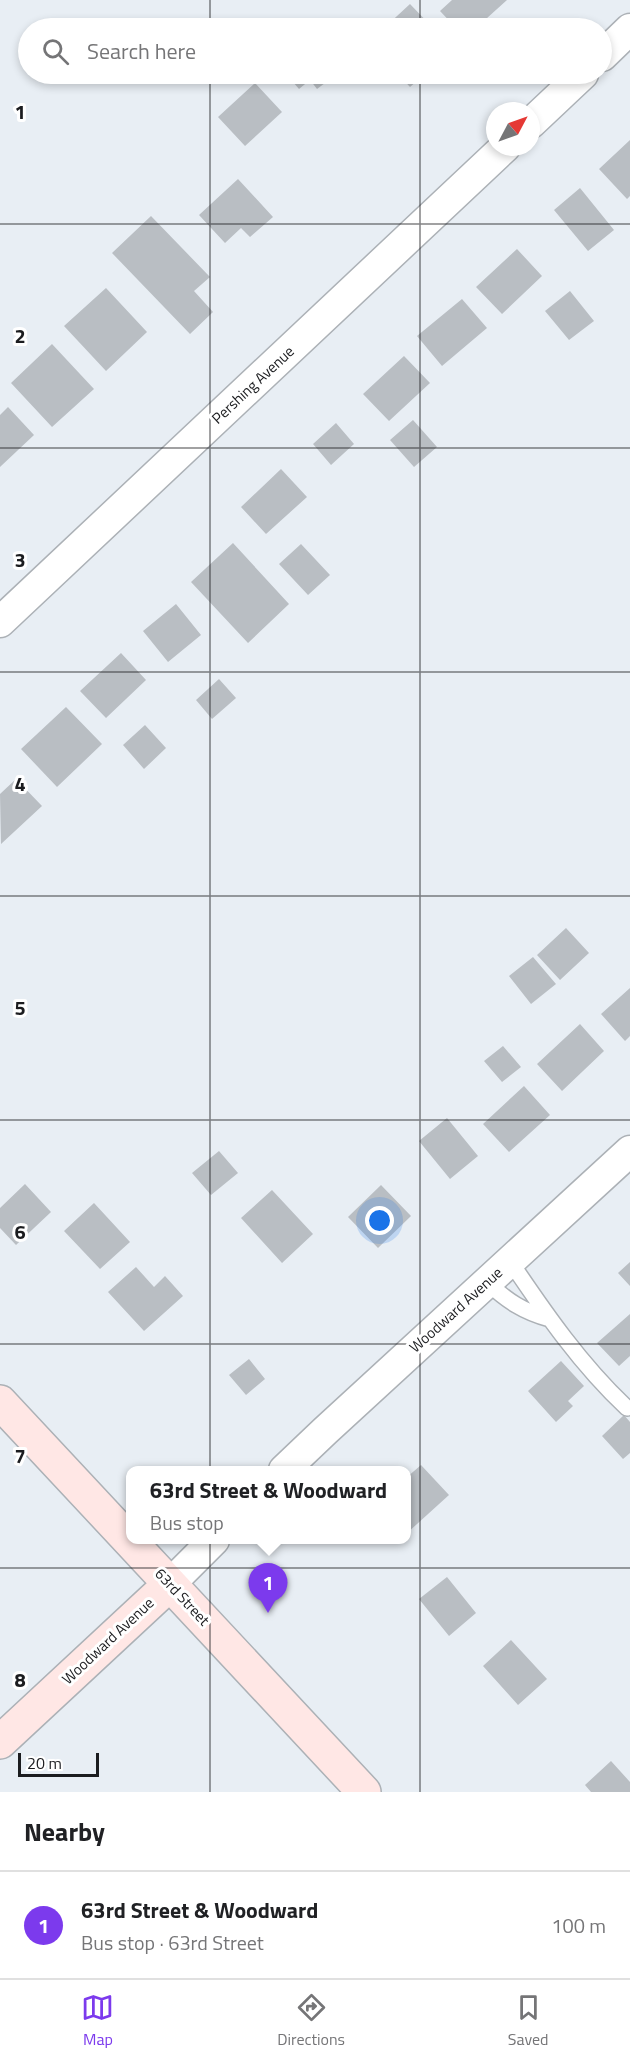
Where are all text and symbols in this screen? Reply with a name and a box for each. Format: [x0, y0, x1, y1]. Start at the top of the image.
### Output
search box [18, 18, 612, 84]
text: Search here [87, 34, 196, 68]
icon: search [39, 35, 72, 68]
text: 1 [14, 96, 26, 127]
north arrow [486, 102, 540, 156]
text: 2 [14, 320, 26, 351]
street label: Pershing Avenue [206, 340, 299, 429]
text: 3 [14, 544, 26, 575]
text: 4 [14, 768, 26, 799]
text: 5 [14, 992, 26, 1023]
your location [365, 1206, 394, 1235]
text: 6 [14, 1216, 26, 1247]
street label: Woodward Avenue [404, 1261, 508, 1358]
text: 7 [14, 1440, 26, 1471]
popup [126, 1466, 411, 1544]
text: 63rd Street & Woodward [150, 1473, 387, 1507]
text: Bus stop [150, 1507, 224, 1538]
street label: 63rd Street [150, 1563, 216, 1631]
pin: 1 [248, 1564, 288, 1613]
street label: Woodward Avenue [56, 1592, 159, 1690]
text: 8 [14, 1664, 26, 1695]
scale bar [18, 1750, 99, 1778]
text: 20 m [27, 1751, 62, 1775]
text: Nearby [24, 1812, 105, 1851]
text: 63rd Street & Woodward [81, 1893, 318, 1927]
text: 1 [38, 1910, 49, 1941]
text: 100 m [551, 1910, 606, 1941]
text: Bus stop · 63rd Street [81, 1927, 264, 1958]
tab: Map [81, 1991, 114, 2051]
tab: Directions [277, 1991, 345, 2051]
tab: Saved [508, 1991, 549, 2051]

